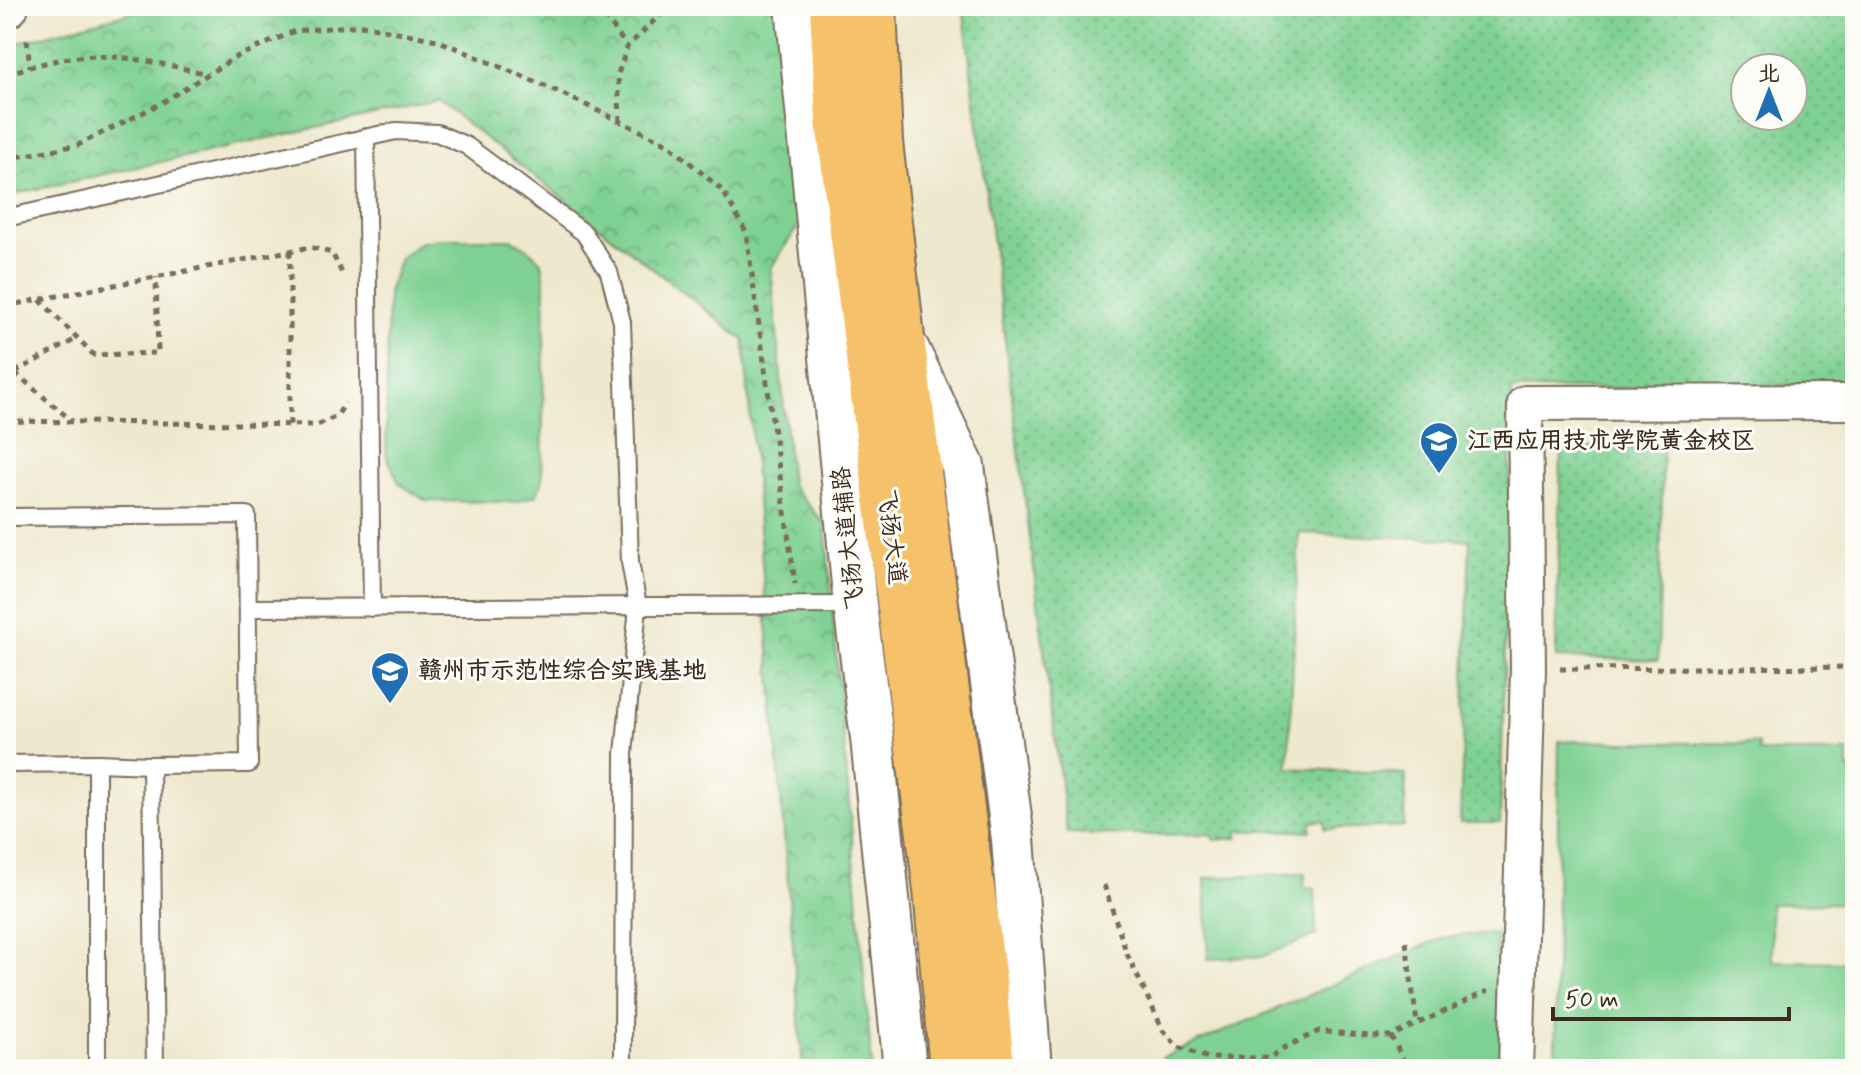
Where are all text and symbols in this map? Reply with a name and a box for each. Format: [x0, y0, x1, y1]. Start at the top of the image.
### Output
north arrow [1729, 52, 1809, 132]
text: 北 [1758, 60, 1780, 88]
school or university icon: 江西应用技术学院黄金校区 [1418, 420, 1460, 475]
place label: 江西应用技术学院黄金校区 [1467, 426, 1755, 457]
street label: 飞扬大道辅路 [826, 465, 872, 611]
street label: 飞扬大道 [870, 487, 912, 587]
school or university icon: 赣州市示范性综合实践基地 [369, 650, 411, 705]
place label: 赣州市示范性综合实践基地 [418, 656, 706, 687]
scale bar [1553, 971, 1789, 1021]
text: 50 m [1565, 985, 1619, 1016]

